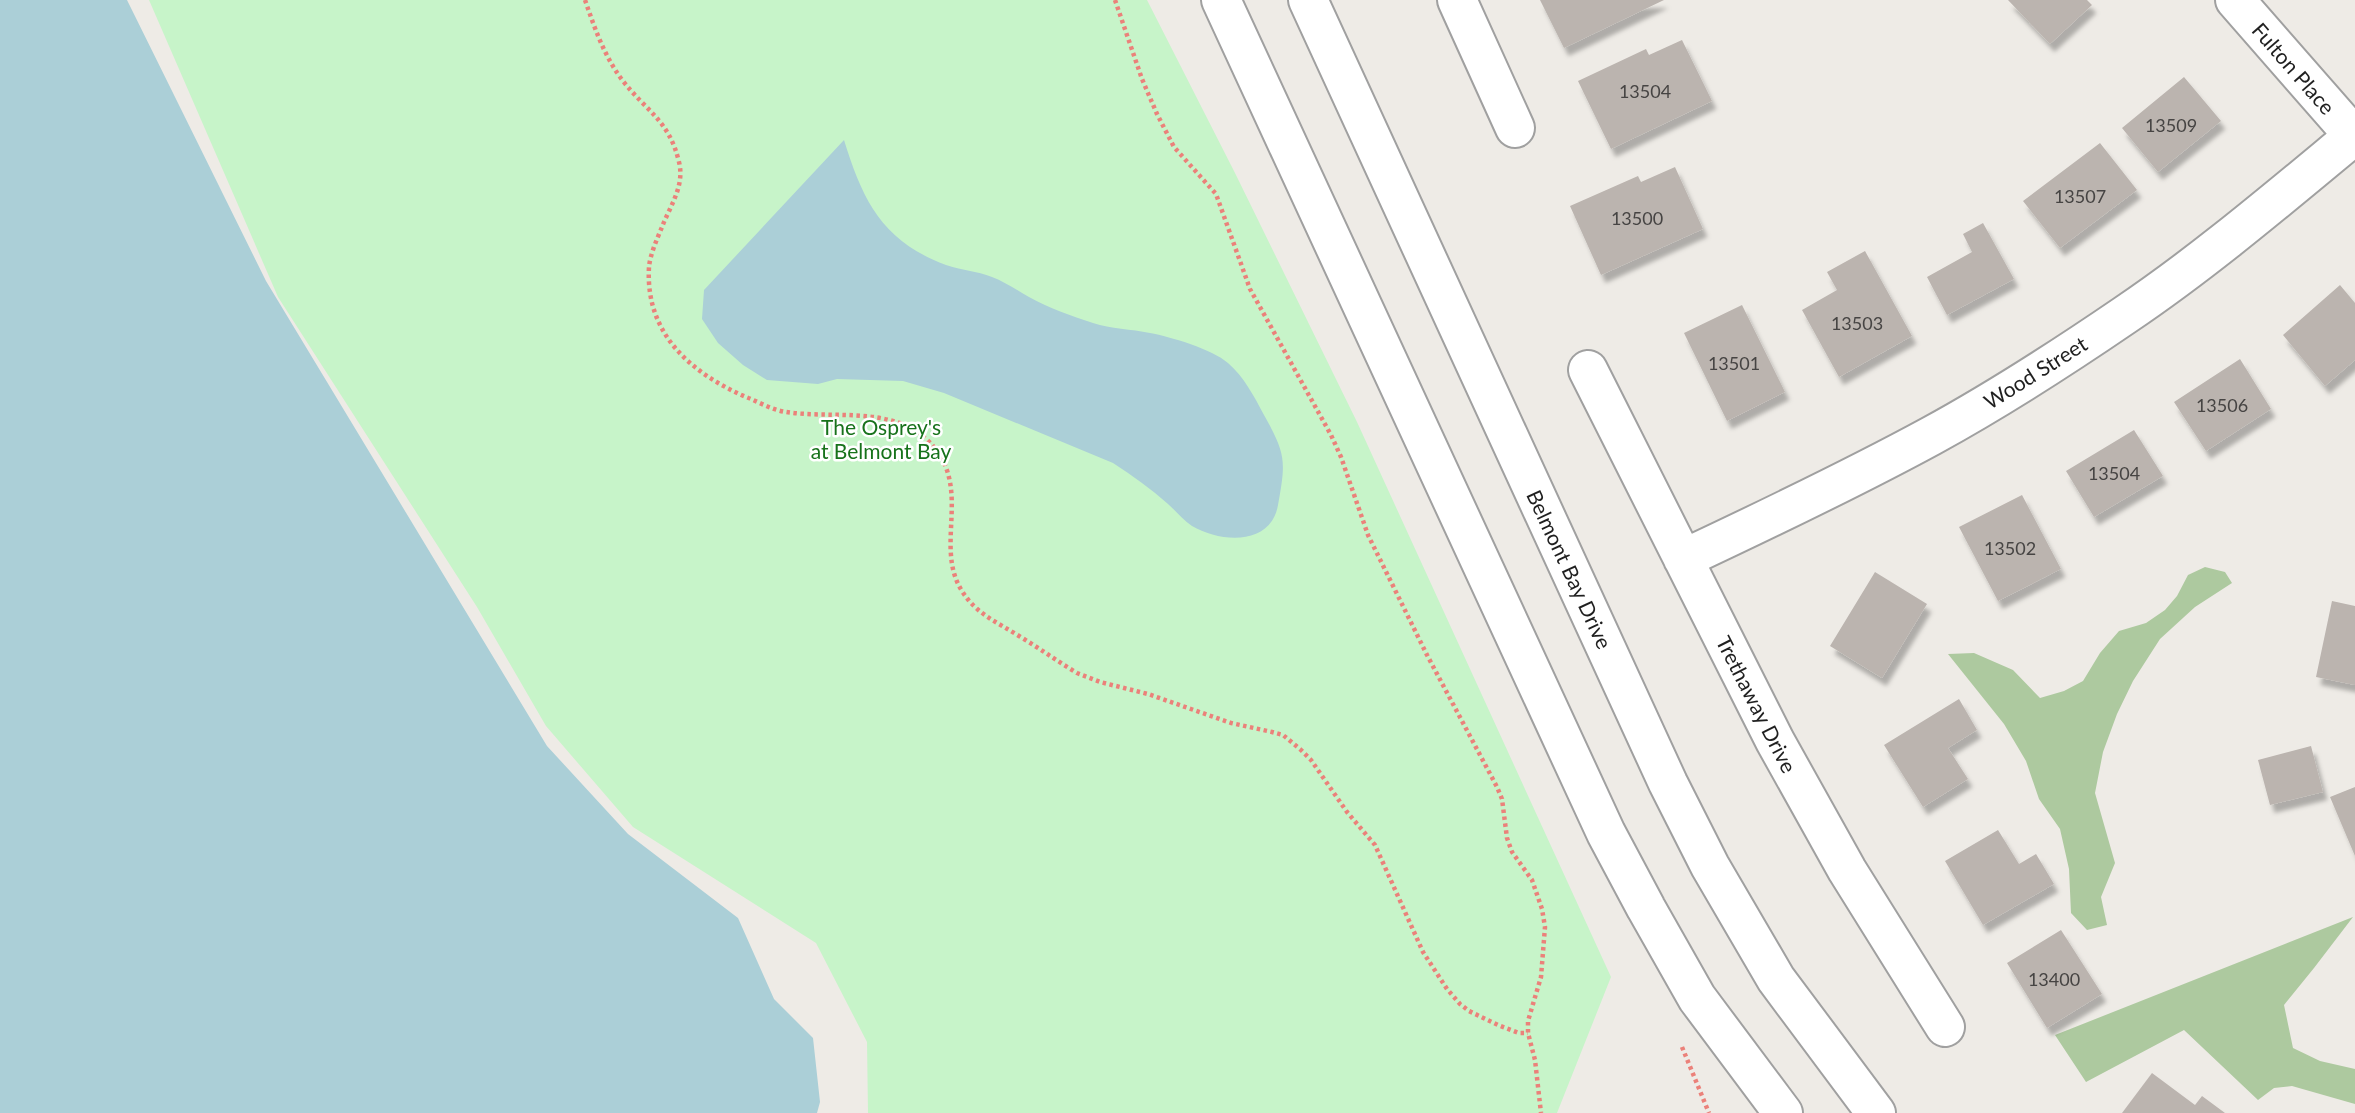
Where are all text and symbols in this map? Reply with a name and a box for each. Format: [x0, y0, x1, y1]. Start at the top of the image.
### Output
street label: Fulton Place [2247, 17, 2341, 119]
house number: 13504 [1619, 80, 1671, 102]
house number: 13509 [2145, 114, 2197, 136]
house number: 13507 [2054, 185, 2106, 207]
house number: 13500 [1611, 207, 1663, 229]
house number: 13503 [1831, 312, 1883, 334]
street label: Wood Street [1979, 330, 2092, 414]
house number: 13501 [1708, 352, 1760, 374]
house number: 13506 [2196, 394, 2248, 416]
park label: The Osprey's at Belmont Bay [811, 414, 952, 463]
house number: 13504 [2088, 462, 2140, 484]
street label: Belmont Bay Drive [1522, 486, 1618, 652]
house number: 13502 [1984, 537, 2036, 559]
street label: Trethaway Drive [1712, 631, 1802, 777]
house number: 13400 [2028, 968, 2080, 990]

